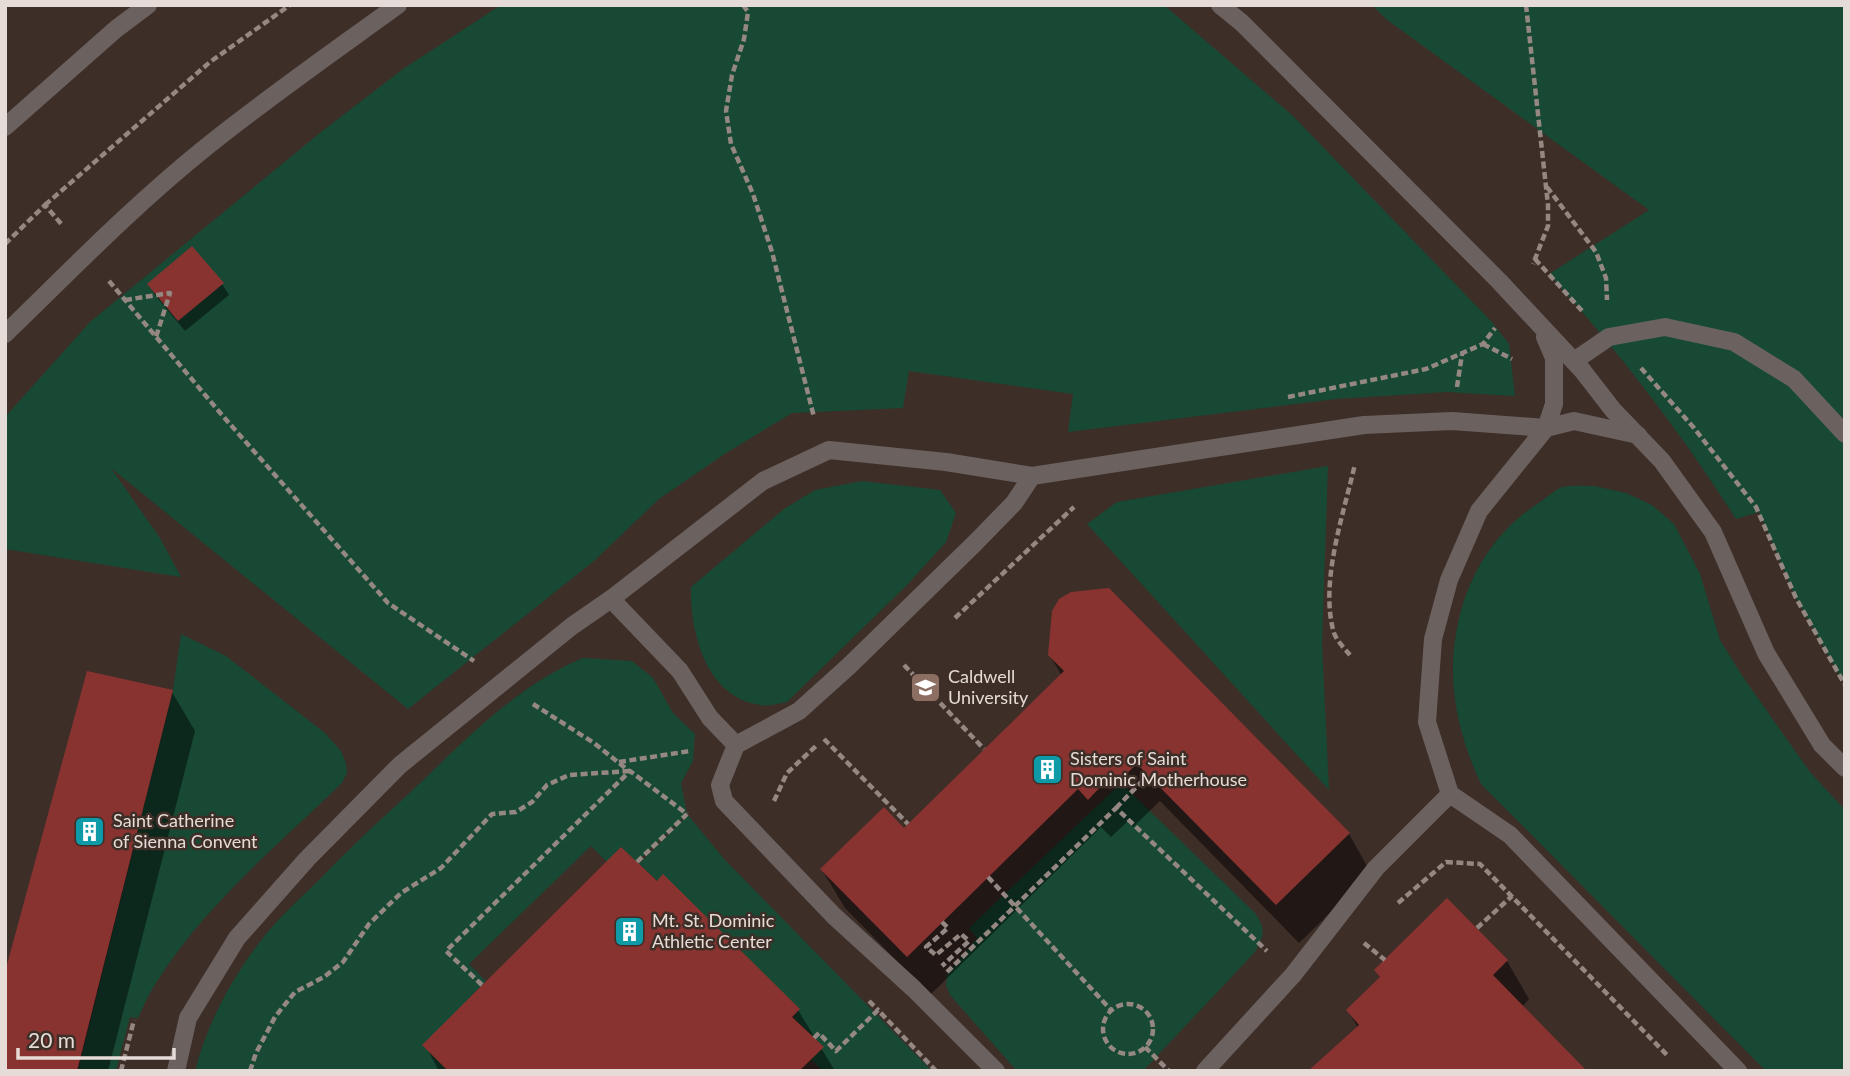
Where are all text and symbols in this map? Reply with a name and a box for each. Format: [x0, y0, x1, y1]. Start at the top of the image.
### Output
place label: Caldwell University [948, 665, 1029, 708]
school or university icon: Caldwell University [908, 670, 942, 704]
place label: Sisters of Saint Dominic Motherhouse [1070, 747, 1247, 790]
building icon: Sisters of Saint Dominic Motherhouse [1030, 752, 1064, 786]
place label: Saint Catherine of Sienna Convent [113, 809, 258, 852]
building icon: Saint Catherine of Sienna Convent [73, 814, 107, 848]
place label: Mt. St. Dominic Athletic Center [652, 909, 775, 952]
building icon: Mt. St. Dominic Athletic Center [612, 914, 646, 948]
scale bar [18, 1016, 173, 1060]
text: 20 m [28, 1027, 75, 1052]

